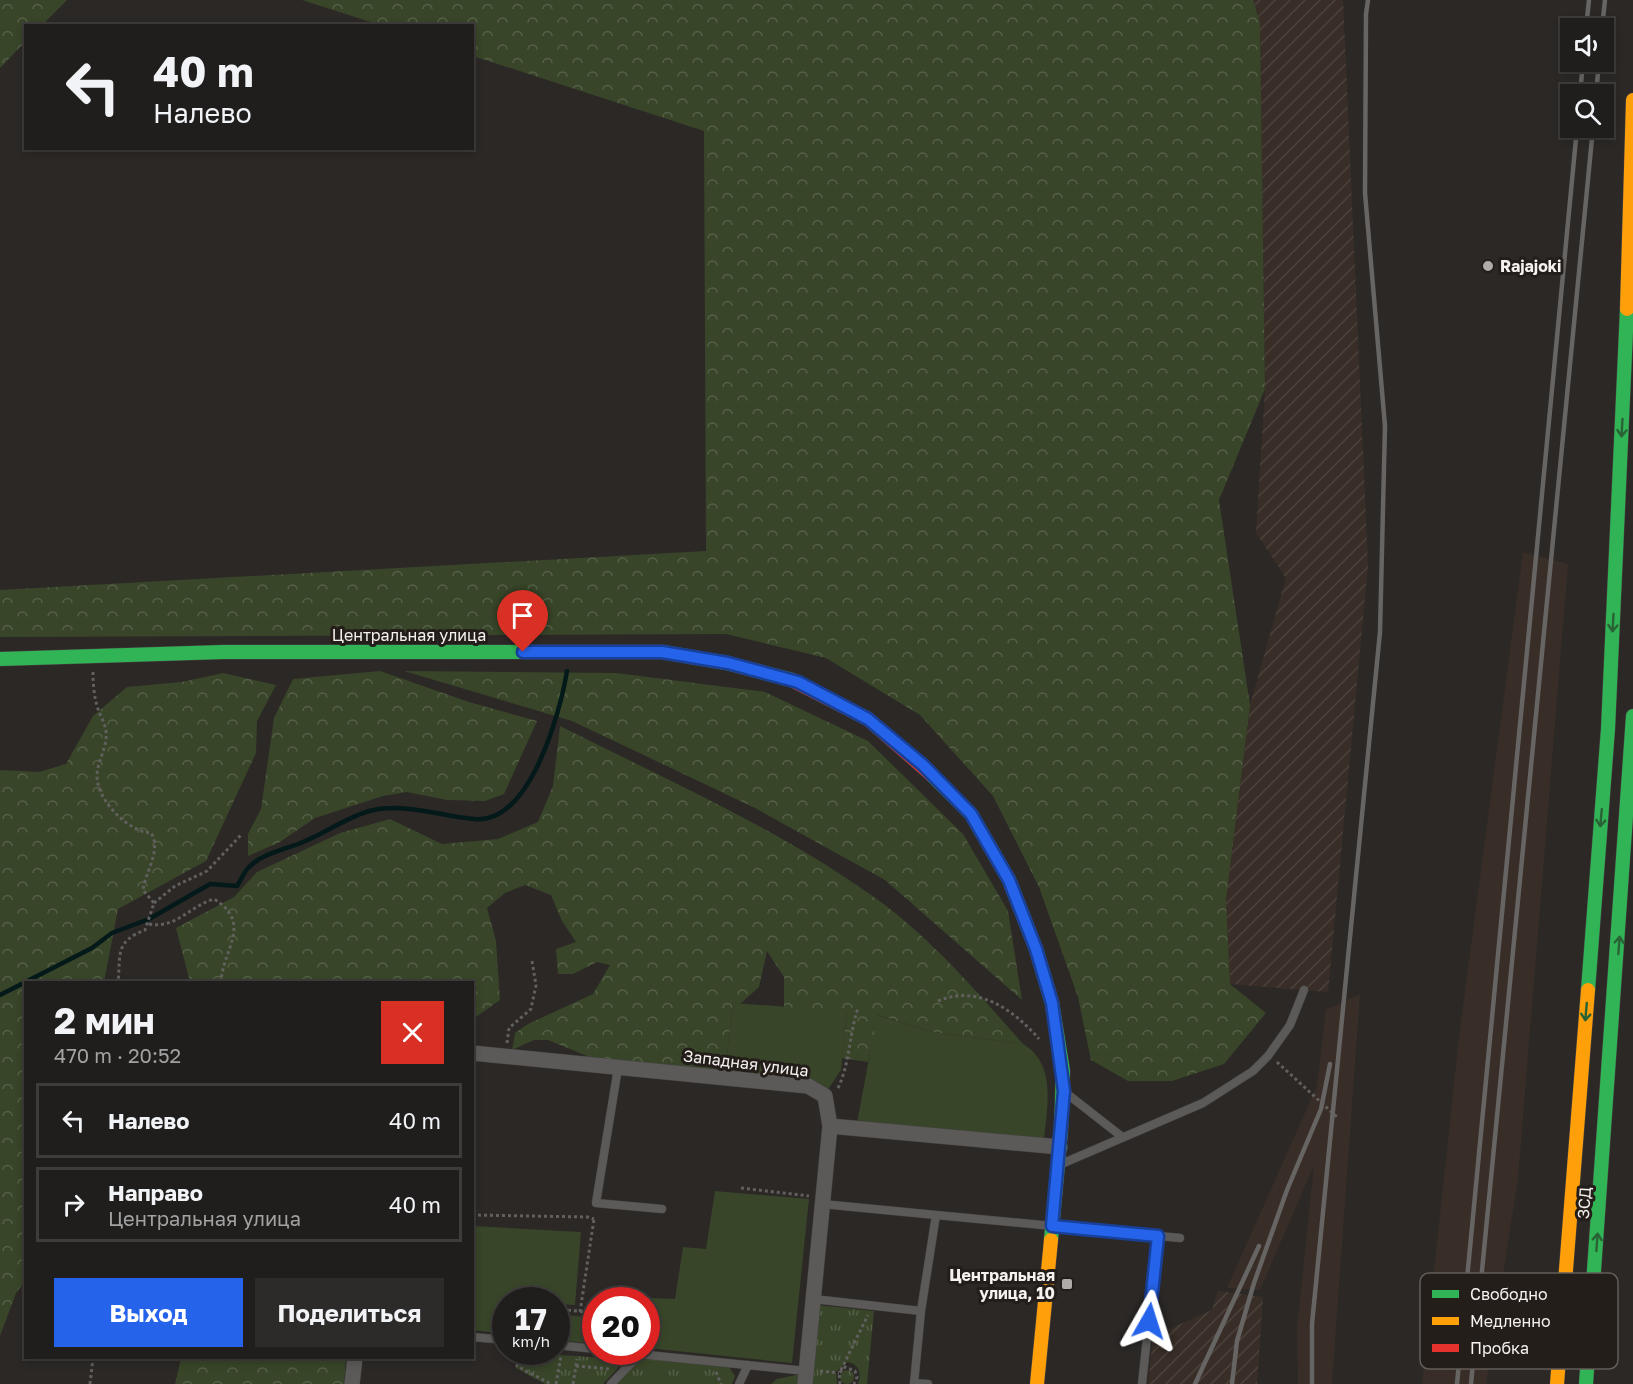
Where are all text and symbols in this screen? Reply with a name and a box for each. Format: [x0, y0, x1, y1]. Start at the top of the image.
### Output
map controls [1560, 18, 1614, 138]
button: sound [1560, 18, 1614, 72]
text: 40 m [153, 46, 254, 96]
icon: left [54, 48, 132, 126]
button: search [1560, 84, 1614, 138]
text: Налево [153, 97, 252, 129]
place label: Rajajoki [1500, 256, 1561, 276]
marker: Rajajoki [1481, 259, 1495, 273]
one-way arrow [1616, 418, 1627, 438]
pin [497, 590, 548, 652]
icon: arrive [506, 599, 539, 632]
one-way arrow [1608, 613, 1619, 633]
street label: Центральная улица [332, 625, 486, 645]
one-way arrow [1596, 807, 1607, 827]
one-way arrow [1613, 935, 1624, 955]
text: 2 мин [54, 999, 155, 1042]
button: close [381, 1001, 444, 1064]
one-way arrow [1580, 1002, 1591, 1022]
text: 470 m · 20:52 [54, 1043, 181, 1067]
street label: Западная улица [682, 1045, 810, 1081]
icon: left [57, 1104, 90, 1137]
text: Налево [108, 1107, 190, 1134]
text: 40 m [389, 1107, 441, 1134]
text: Направо [108, 1179, 203, 1206]
street label: ЗСД [1573, 1186, 1595, 1220]
icon: right [57, 1188, 90, 1221]
text: 40 m [389, 1191, 441, 1218]
text: Центральная улица [108, 1206, 301, 1230]
one-way arrow [1592, 1232, 1603, 1252]
place label: Центральная улица, 10 [949, 1265, 1055, 1303]
legend [1420, 1273, 1618, 1369]
marker: Центральная улица, 10 [1060, 1277, 1074, 1291]
button: Выход [54, 1278, 243, 1347]
button: Поделиться [255, 1278, 444, 1347]
text: Свободно [1470, 1284, 1548, 1304]
speed limit sign: 20 [582, 1287, 660, 1365]
position arrow [1117, 1289, 1181, 1353]
text: 17 [515, 1301, 547, 1337]
text: Медленно [1470, 1311, 1551, 1331]
text: km/h [512, 1332, 550, 1350]
text: Пробка [1470, 1338, 1529, 1358]

